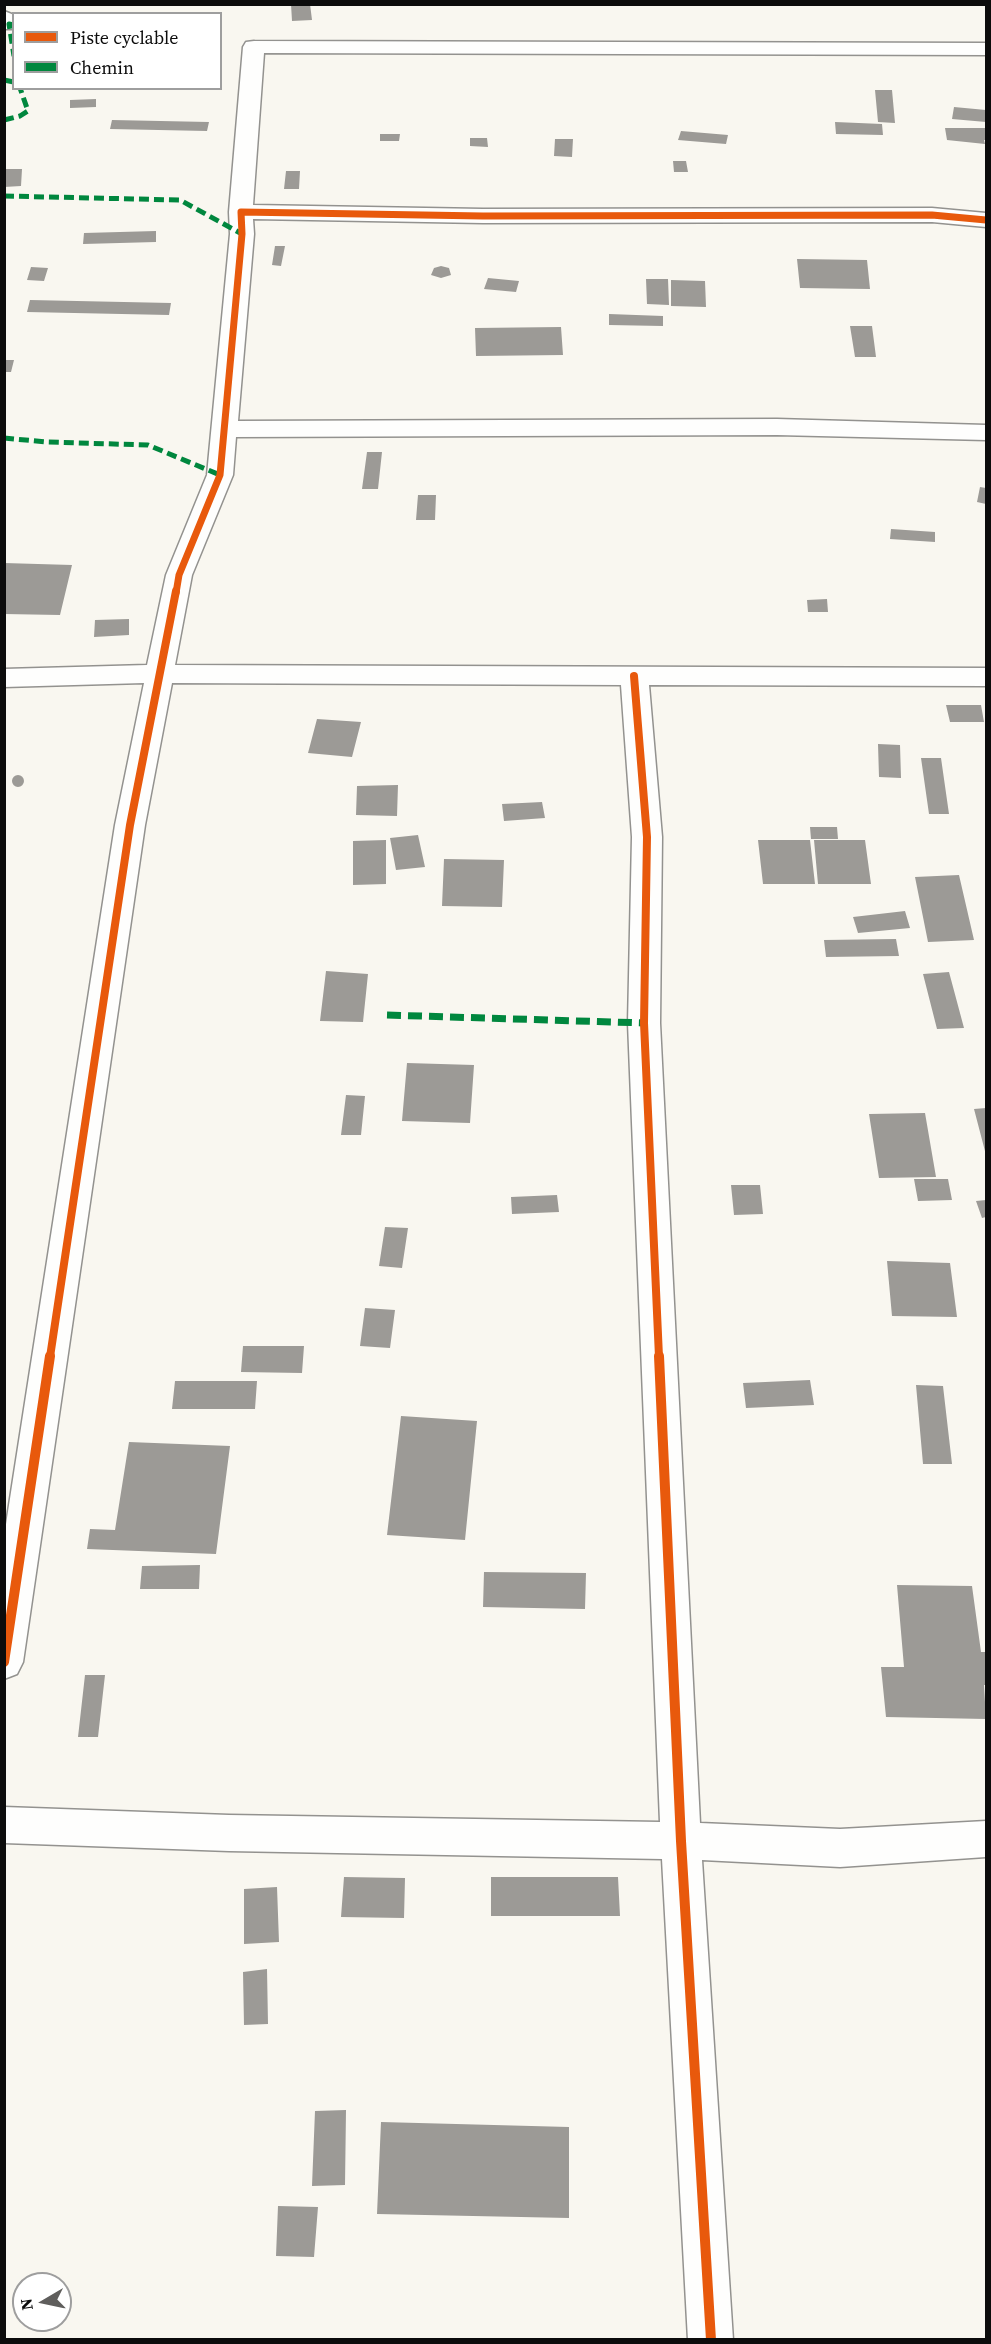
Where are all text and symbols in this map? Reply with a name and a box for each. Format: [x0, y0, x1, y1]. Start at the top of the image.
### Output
legend [12, 12, 222, 90]
text: Piste cyclable [70, 25, 179, 50]
text: Chemin [70, 55, 134, 80]
north arrow [12, 2272, 72, 2332]
text: N [14, 2297, 38, 2312]

